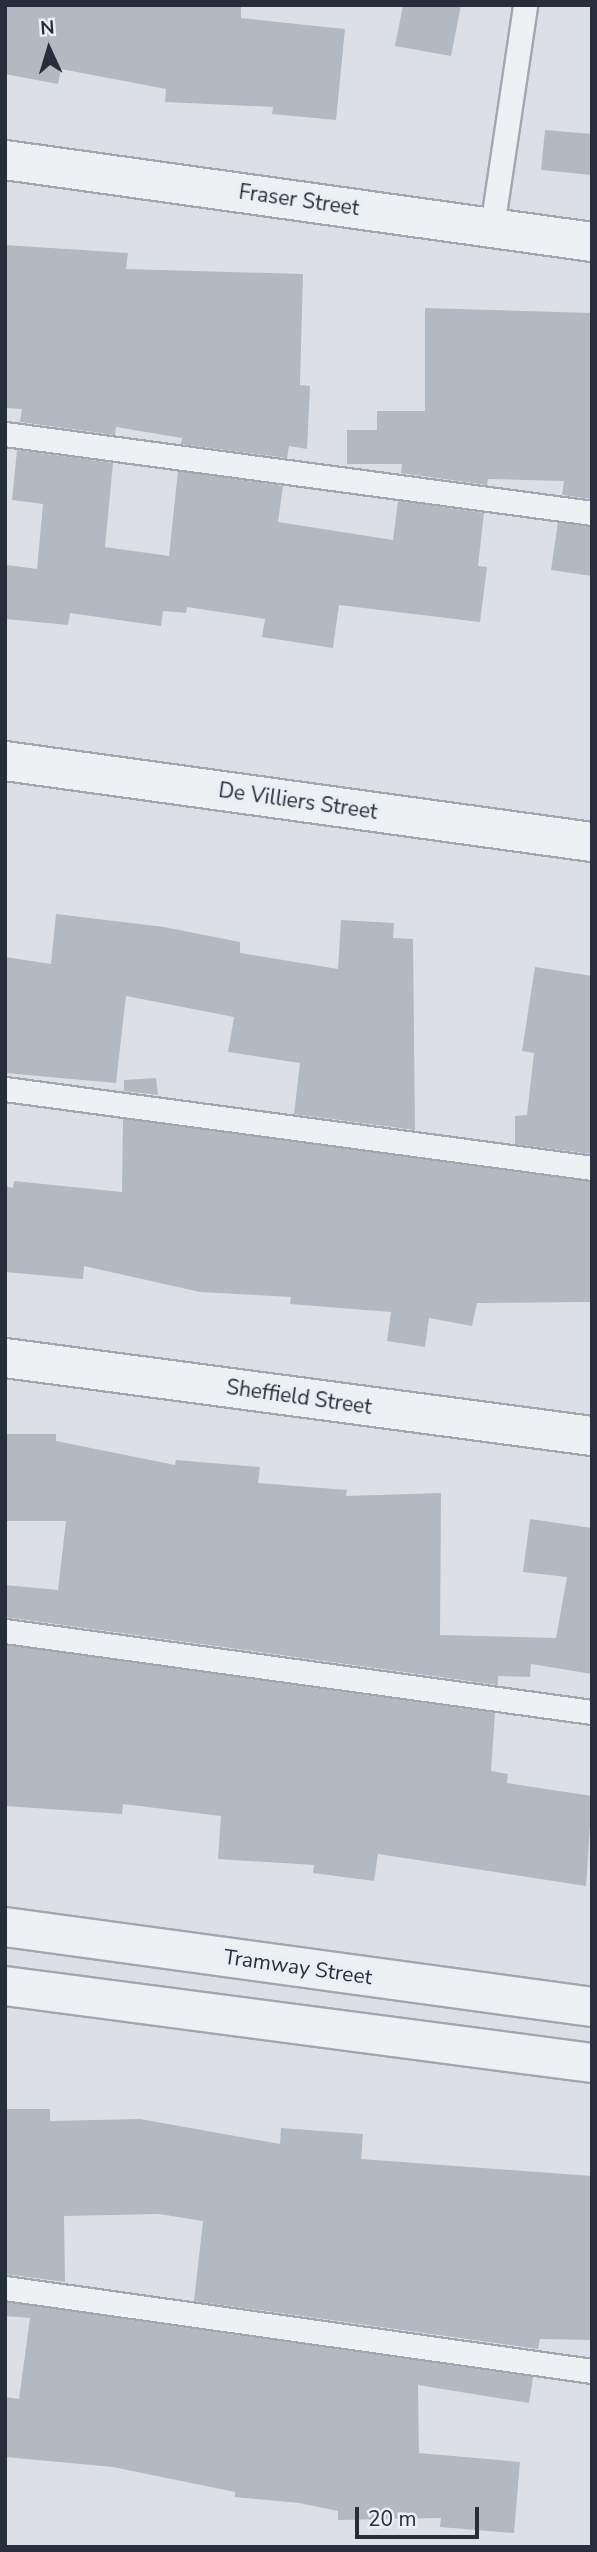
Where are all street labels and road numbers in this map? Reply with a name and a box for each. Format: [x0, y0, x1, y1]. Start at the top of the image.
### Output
street label: Fraser Street [237, 179, 361, 221]
street label: De Villiers Street [217, 777, 379, 825]
street label: Sheffield Street [225, 1374, 373, 1420]
street label: Tramway Street [222, 1944, 374, 1990]

